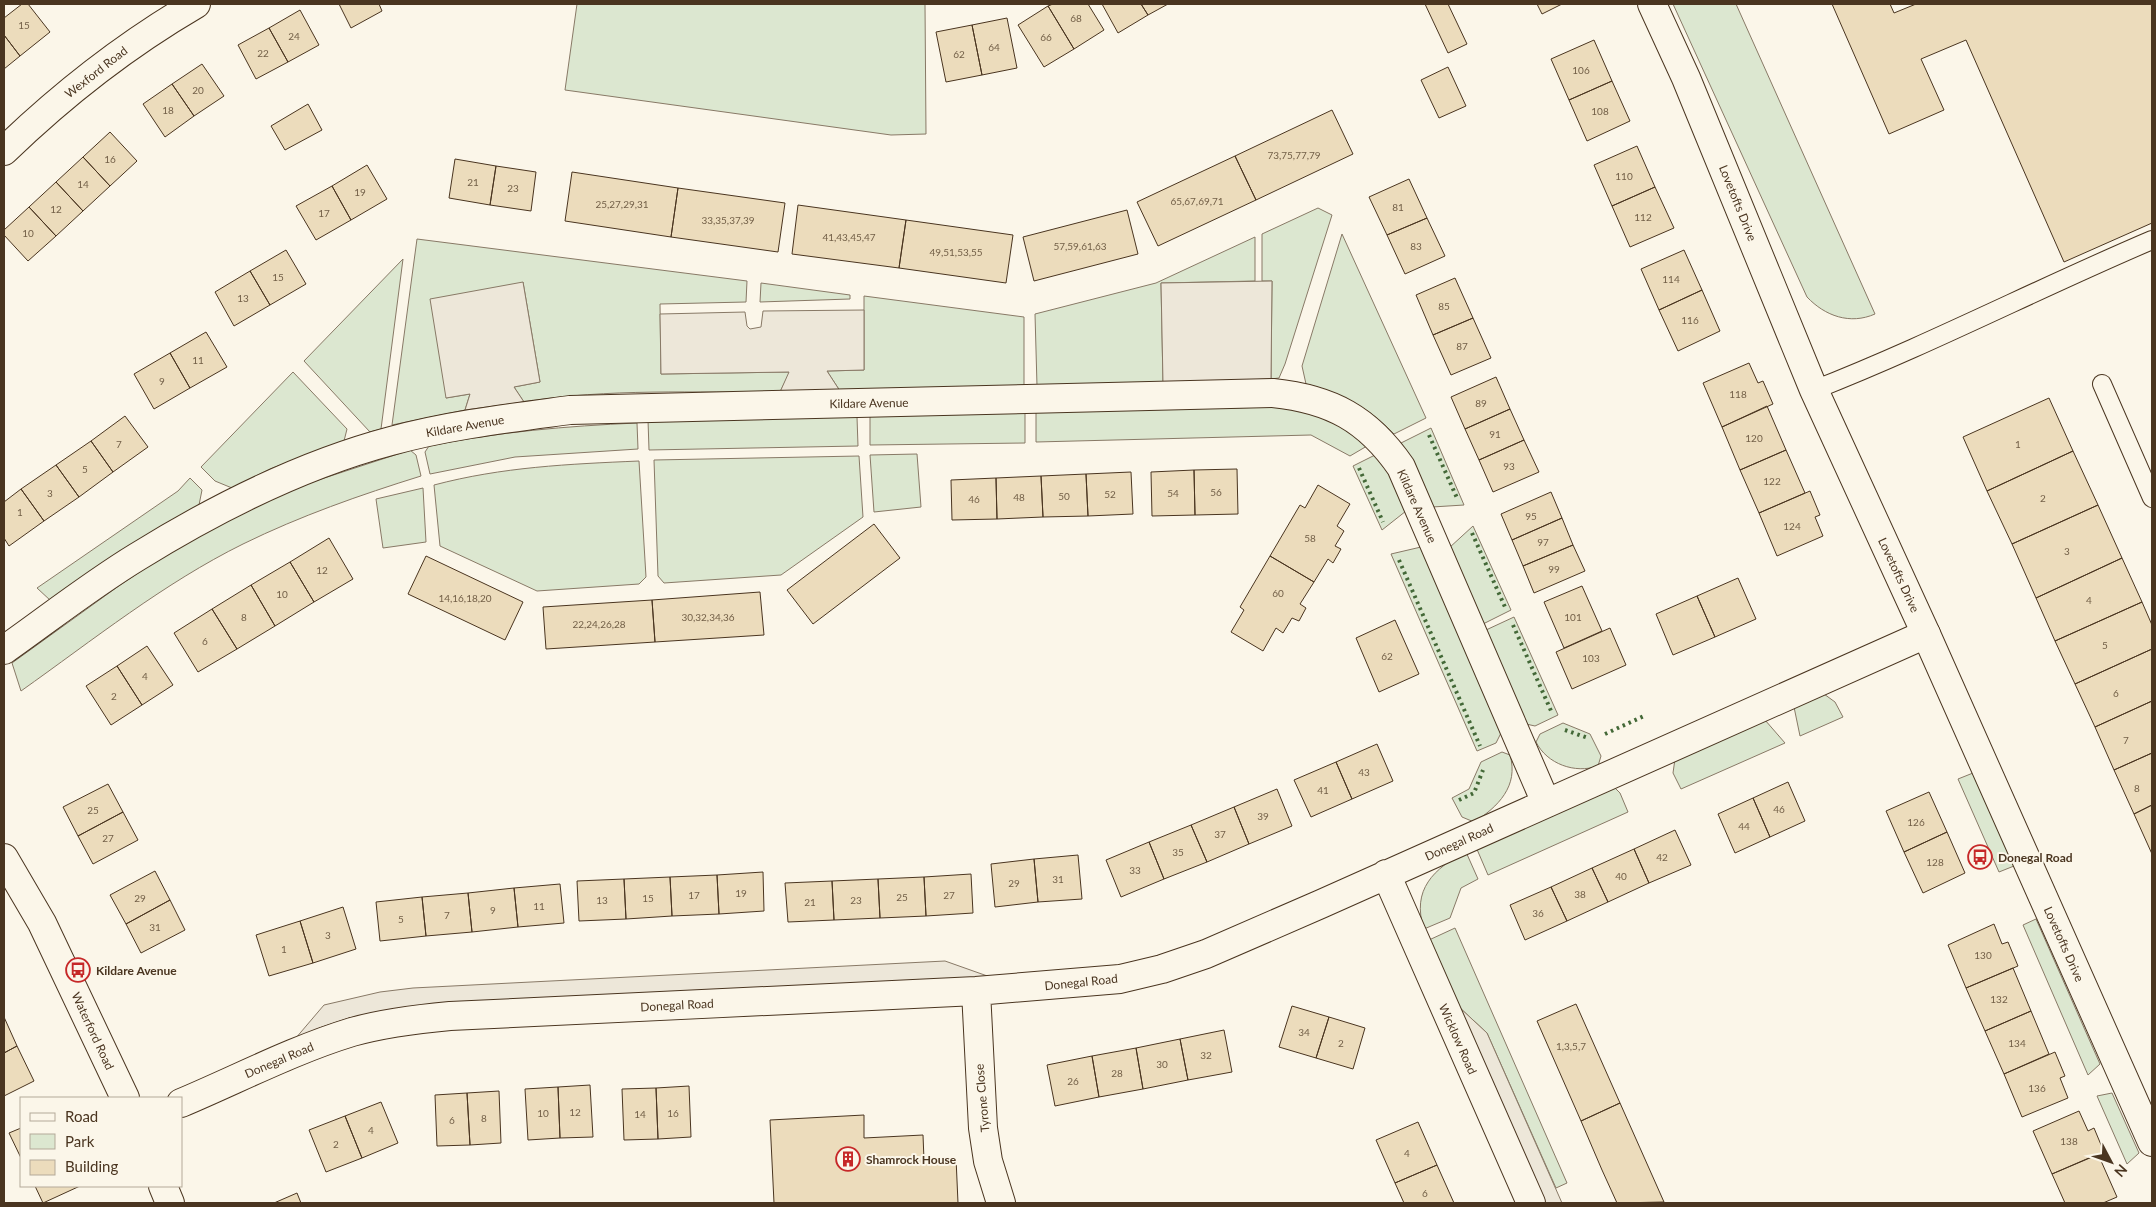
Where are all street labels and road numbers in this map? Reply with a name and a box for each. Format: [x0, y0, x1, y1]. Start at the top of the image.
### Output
street label: Wexford Road [62, 43, 130, 101]
street label: Lovetofts Drive [1716, 163, 1760, 243]
street label: Kildare Avenue [829, 395, 909, 411]
street label: Kildare Avenue [425, 412, 505, 440]
street label: Kildare Avenue [1394, 467, 1440, 545]
street label: Lovetofts Drive [1875, 535, 1923, 615]
street label: Donegal Road [1422, 820, 1496, 864]
street label: Lovetofts Drive [2041, 904, 2087, 984]
street label: Donegal Road [1044, 971, 1118, 993]
street label: Waterford Road [68, 990, 118, 1072]
street label: Donegal Road [640, 996, 714, 1014]
street label: Wicklow Road [1436, 1001, 1480, 1077]
street label: Donegal Road [242, 1039, 316, 1081]
street label: Tyrone Close [972, 1063, 992, 1133]

